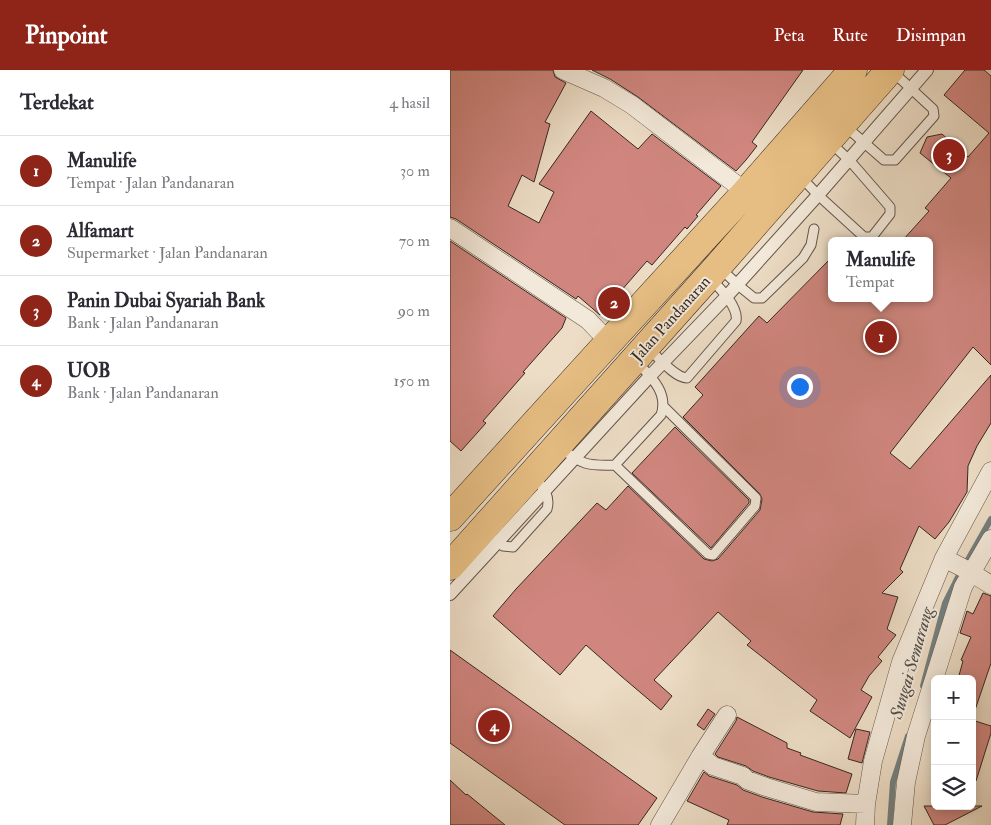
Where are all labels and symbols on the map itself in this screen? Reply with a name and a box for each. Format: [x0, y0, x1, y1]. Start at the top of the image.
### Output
pin: 3 [933, 136, 965, 174]
street label: Jalan Pandanaran [626, 272, 716, 368]
pin: 2 [598, 284, 630, 322]
pin: 1 [865, 318, 897, 356]
your location [787, 374, 813, 400]
water label: Sungai Semarang [885, 603, 939, 723]
pin: 4 [478, 707, 510, 745]

